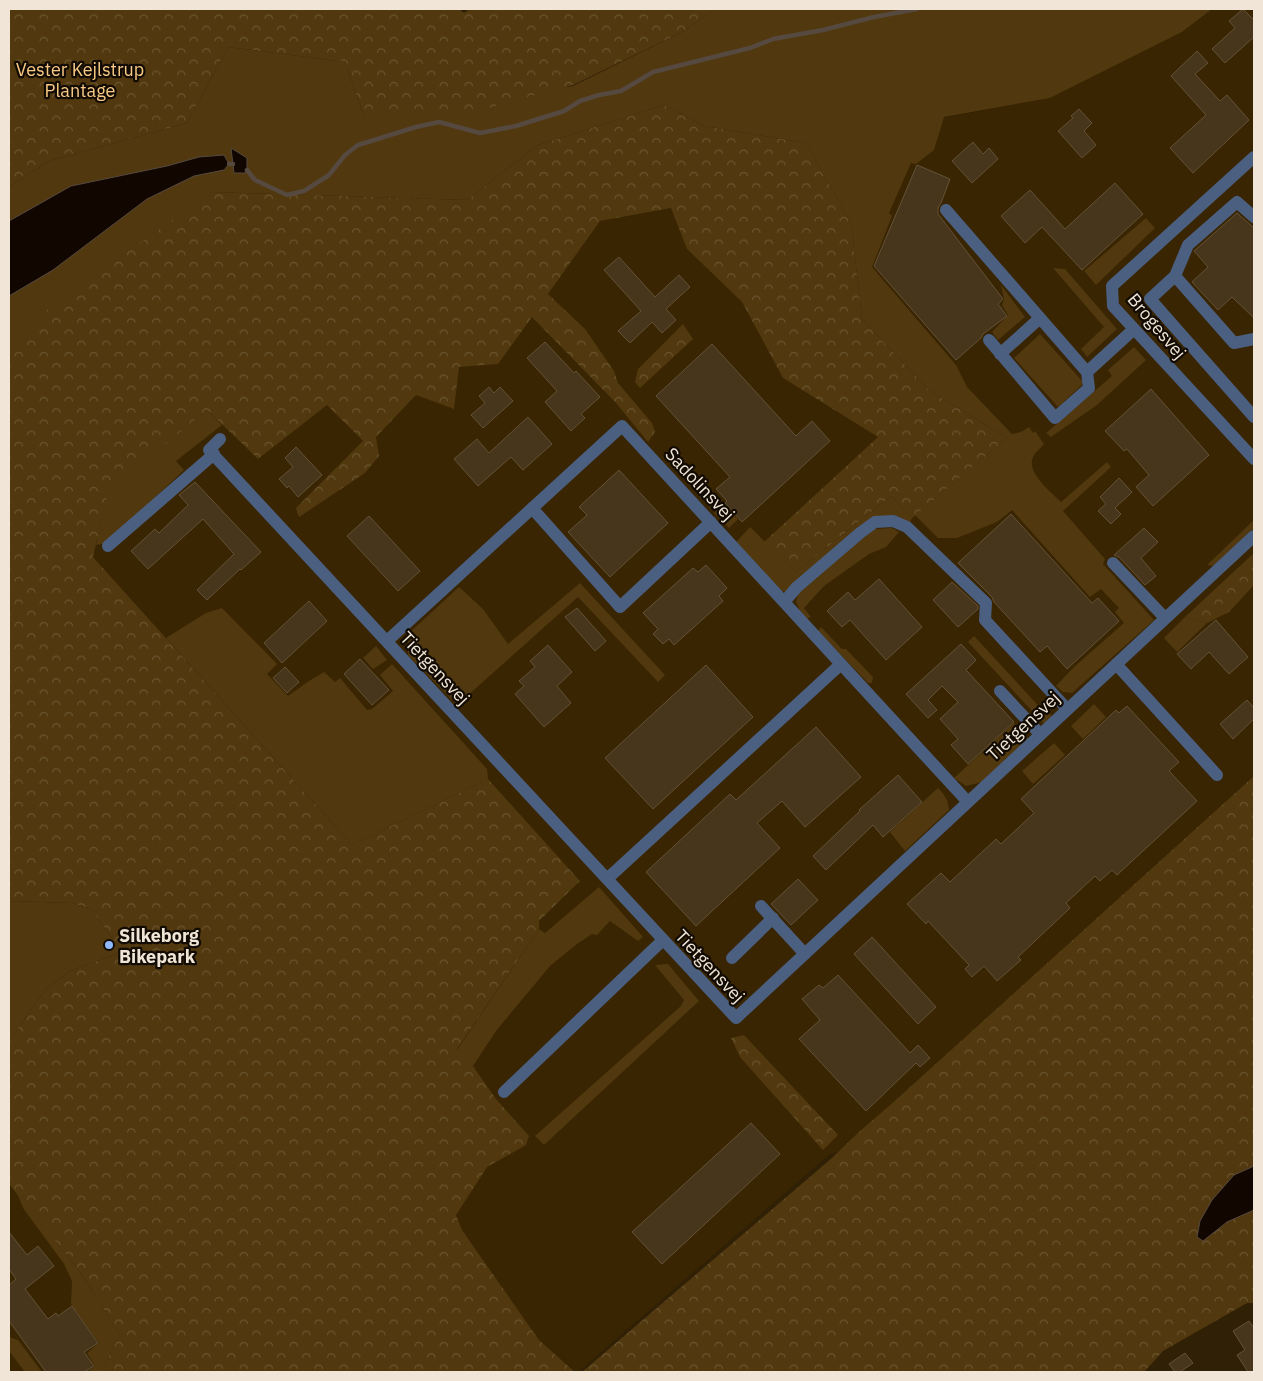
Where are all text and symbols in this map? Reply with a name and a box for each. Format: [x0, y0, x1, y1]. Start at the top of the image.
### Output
park label: Vester Kejlstrup Plantage [16, 58, 144, 102]
street label: Brogesvej [1123, 288, 1191, 364]
street label: Sadolinsvej [660, 443, 740, 525]
street label: Tietgensvej [395, 627, 475, 709]
street label: Tietgensvej [982, 686, 1064, 766]
place label: Silkeborg Bikepark [119, 924, 199, 968]
street label: Tietgensvej [670, 925, 750, 1007]
marker: Silkeborg Bikepark [103, 939, 115, 951]

